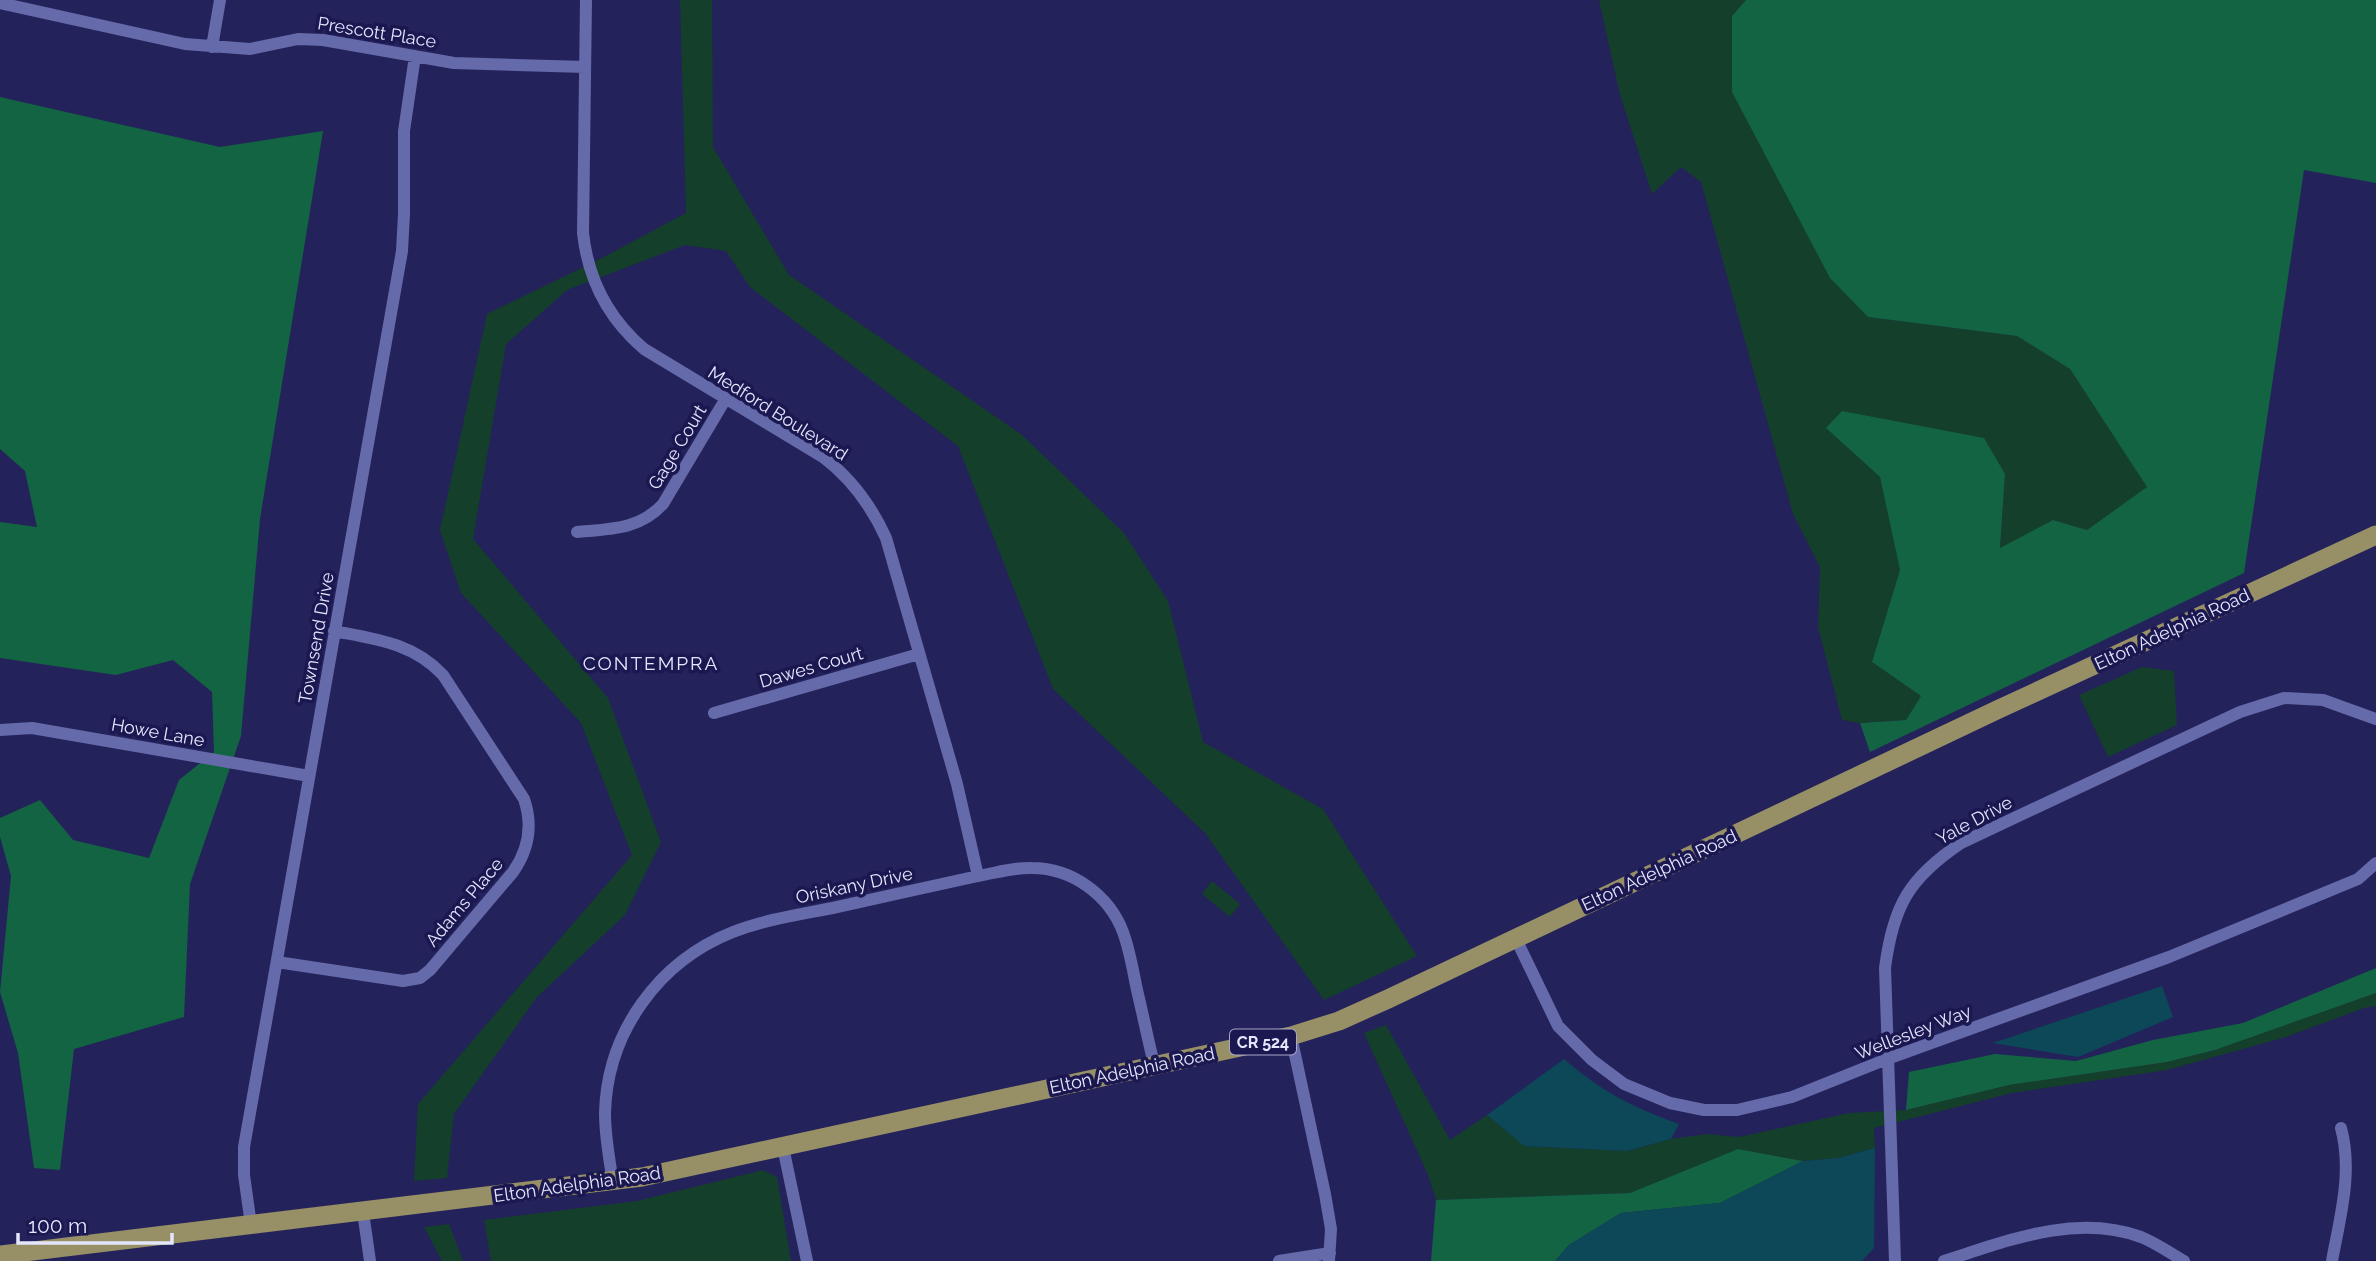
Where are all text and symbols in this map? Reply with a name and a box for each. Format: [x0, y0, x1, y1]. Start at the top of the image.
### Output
street label: Prescott Place [316, 12, 438, 52]
street label: Medford Boulevard [704, 362, 852, 464]
street label: Gage Court [644, 401, 710, 493]
street label: Townsend Drive [294, 570, 338, 705]
street label: Elton Adelphia Road [2091, 584, 2253, 674]
street label: Dawes Court [757, 642, 865, 692]
district label: CONTEMPRA [583, 652, 719, 674]
street label: Howe Lane [110, 713, 207, 751]
street label: Yale Drive [1932, 791, 2016, 849]
street label: Elton Adelphia Road [1578, 825, 1740, 915]
street label: Adams Place [421, 853, 507, 950]
street label: Oriskany Drive [794, 862, 915, 908]
street label: Wellesley Way [1852, 1000, 1974, 1064]
road number: CR 524 [1230, 1030, 1296, 1054]
street label: Elton Adelphia Road [1047, 1042, 1217, 1098]
street label: Elton Adelphia Road [492, 1162, 662, 1206]
scale bar [18, 1202, 172, 1246]
text: 100 m [28, 1213, 87, 1238]

